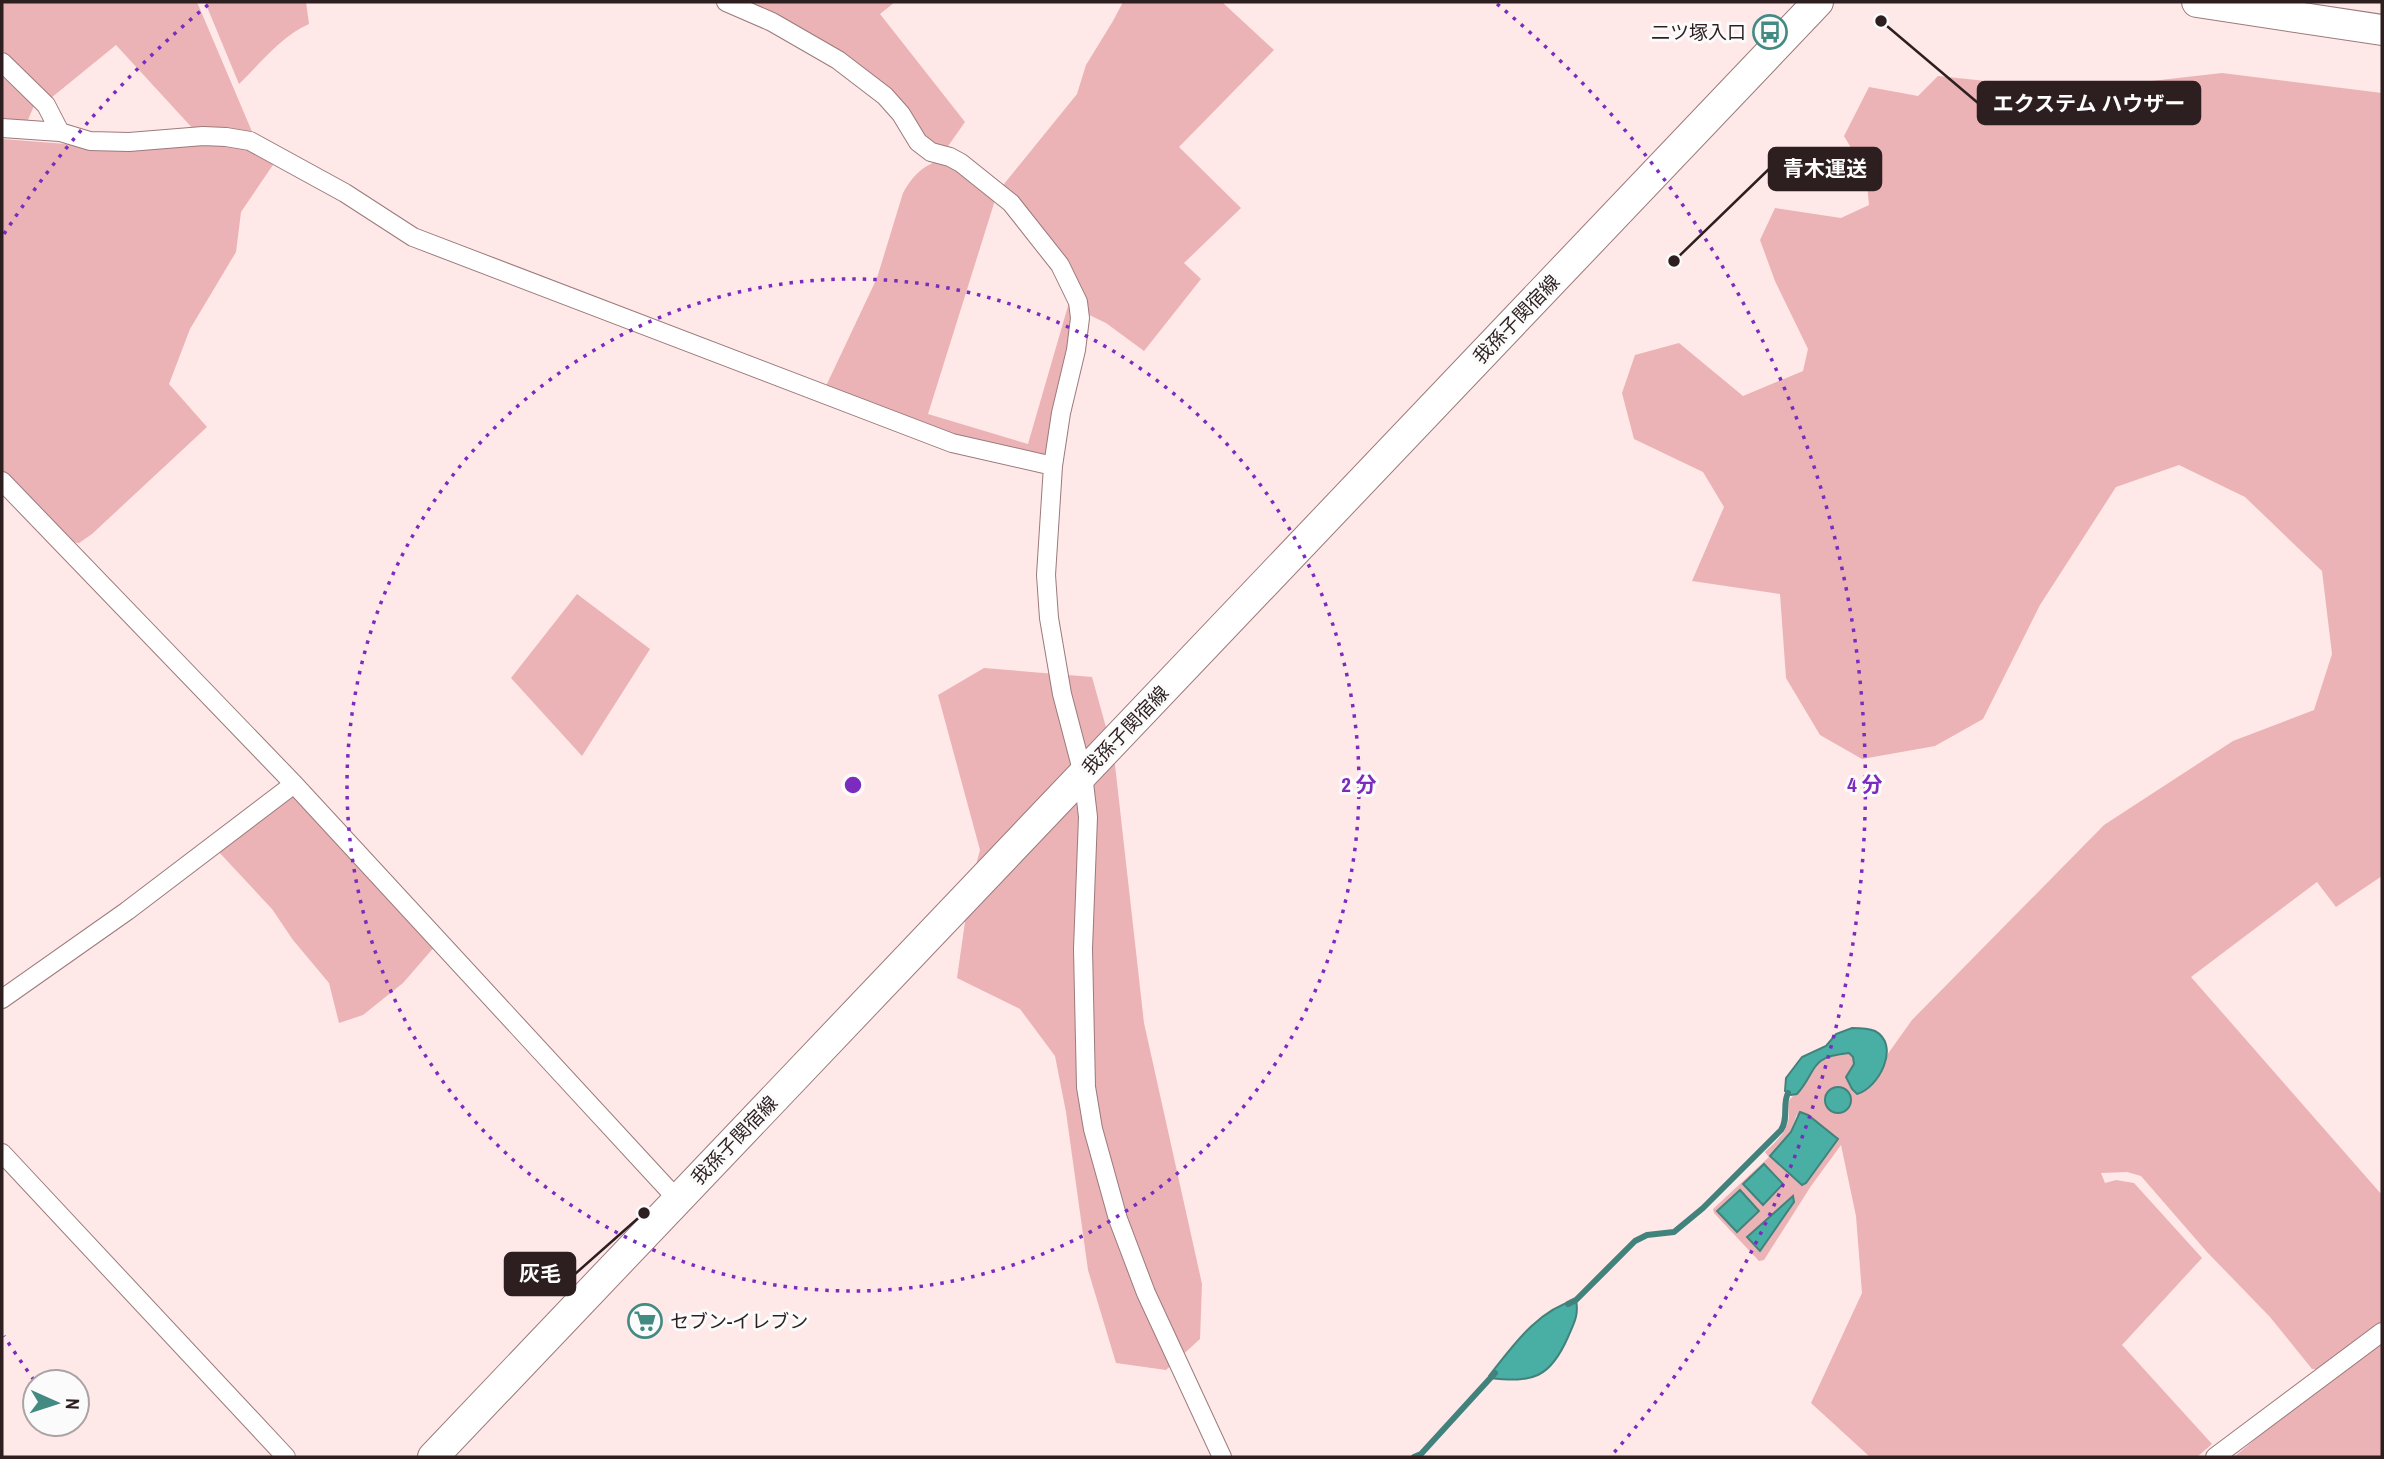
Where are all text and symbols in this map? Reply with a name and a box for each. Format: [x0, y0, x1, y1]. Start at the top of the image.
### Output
bus stop icon: 二ツ塚入口 [1751, 13, 1789, 51]
place label: 二ツ塚入口 [1651, 19, 1746, 45]
callout: エクステム ハウザー [1978, 82, 2200, 124]
text: エクステム ハウザー [1993, 89, 2185, 118]
callout: 青木運送 [1769, 148, 1881, 190]
text: 青木運送 [1783, 154, 1867, 183]
street label: 我孫子関宿線 [1467, 269, 1565, 369]
street label: 我孫子関宿線 [1076, 680, 1174, 780]
text: 2 分 [1341, 770, 1377, 799]
text: 4 分 [1847, 770, 1883, 799]
centre of rings [841, 773, 865, 797]
street label: 我孫子関宿線 [685, 1090, 783, 1190]
callout: 灰毛 [505, 1253, 575, 1295]
text: 灰毛 [519, 1259, 561, 1288]
supermarket icon: セブン-イレブン [626, 1302, 664, 1340]
place label: セブン-イレブン [670, 1308, 808, 1334]
north arrow [21, 1368, 91, 1438]
text: N [60, 1398, 86, 1410]

